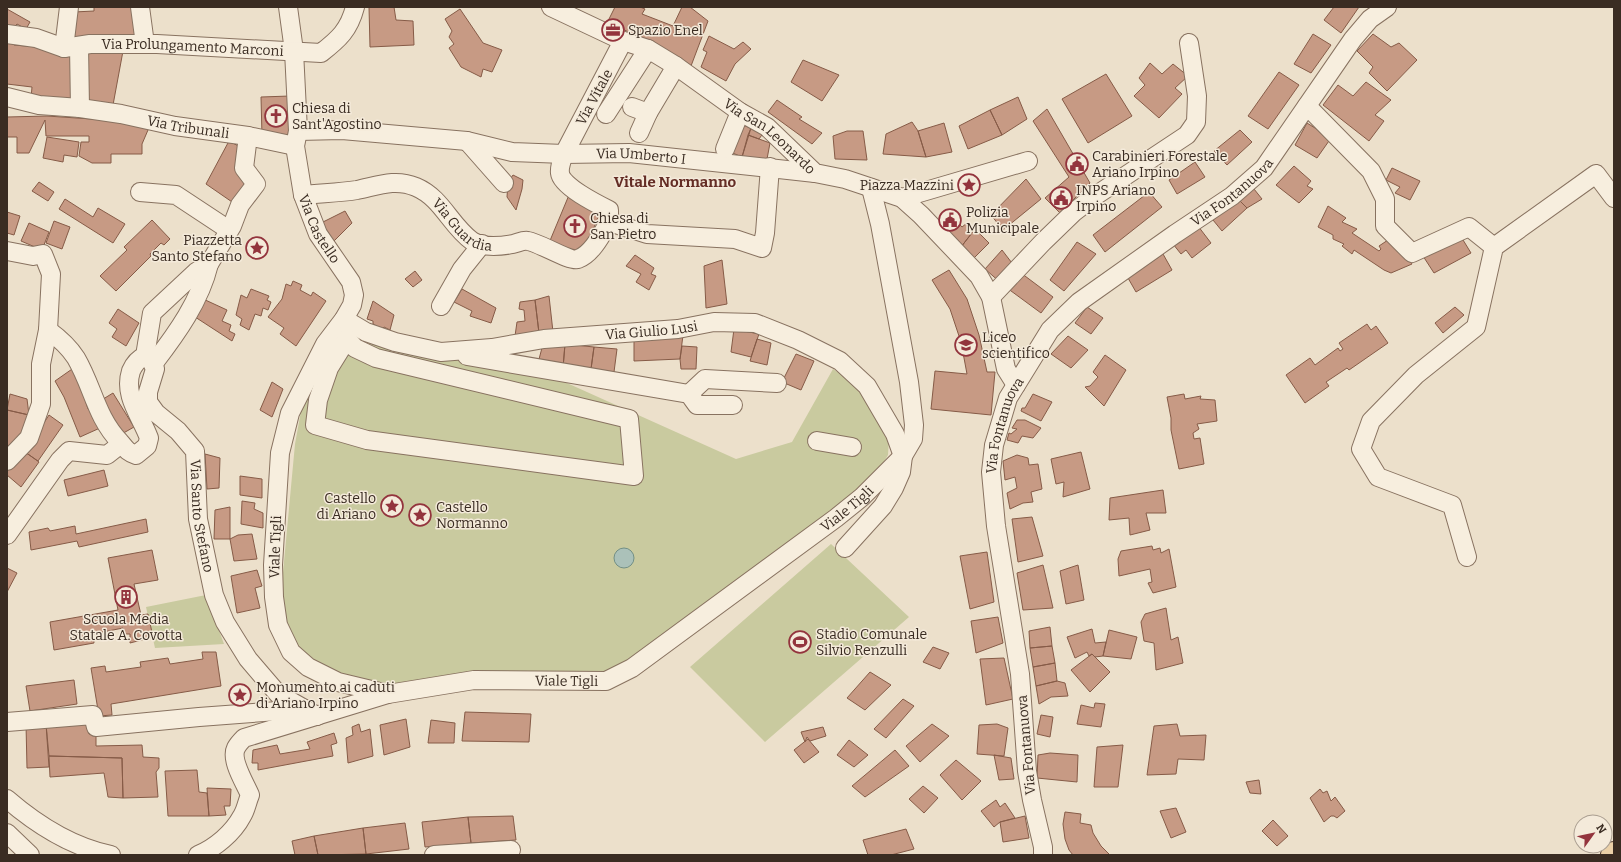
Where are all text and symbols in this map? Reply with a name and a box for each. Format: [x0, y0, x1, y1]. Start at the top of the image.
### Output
office icon: Spazio Enel [600, 17, 626, 43]
place label: Spazio Enel [628, 22, 703, 39]
street label: Via Prolungamento Marconi [102, 36, 284, 60]
street label: Via Vitale [573, 66, 616, 128]
street label: Via San Leonardo [720, 95, 819, 178]
place label: Chiesa di Sant'Agostino [292, 100, 382, 133]
church icon: Chiesa di Sant'Agostino [263, 103, 289, 129]
street label: Via Tribunali [145, 112, 230, 142]
street label: Via Umberto I [596, 145, 687, 168]
place label: Carabinieri Forestale Ariano Irpino [1092, 148, 1228, 181]
public building icon: Carabinieri Forestale Ariano Irpino [1064, 151, 1090, 177]
street label: Via Fontanuova [1188, 155, 1277, 230]
place icon: Piazza Mazzini [956, 172, 982, 198]
district label: Vitale Normanno [614, 173, 737, 191]
place label: Piazza Mazzini [860, 177, 954, 194]
place label: INPS Ariano Irpino [1076, 182, 1156, 215]
public building icon: INPS Ariano Irpino [1048, 185, 1074, 211]
street label: Via Castello [295, 192, 344, 267]
street label: Via Guardia [429, 195, 493, 255]
place label: Polizia Municipale [966, 204, 1039, 237]
public building icon: Polizia Municipale [937, 207, 963, 233]
place label: Chiesa di San Pietro [590, 210, 656, 243]
church icon: Chiesa di San Pietro [562, 213, 588, 239]
place label: Piazzetta Santo Stefano [152, 232, 242, 265]
place icon: Piazzetta Santo Stefano [244, 235, 270, 261]
street label: Via Giulio Lusi [605, 317, 699, 343]
place label: Liceo scientifico [982, 329, 1050, 362]
school or university icon: Liceo scientifico [953, 332, 979, 358]
street label: Via Fontanuova [983, 374, 1028, 474]
street label: Via Santo Stefano [186, 459, 217, 574]
street label: Viale Tigli [817, 483, 877, 535]
place label: Castello di Ariano [317, 490, 376, 523]
place icon: Castello di Ariano [379, 493, 405, 519]
place label: Castello Normanno [436, 499, 508, 532]
place icon: Castello Normanno [407, 502, 433, 528]
street label: Viale Tigli [266, 515, 285, 579]
building icon: Scuola Media Statale A. Covotta [113, 584, 139, 610]
place label: Scuola Media Statale A. Covotta [70, 611, 183, 644]
place label: Stadio Comunale Silvio Renzulli [816, 626, 927, 659]
sports icon: Stadio Comunale Silvio Renzulli [787, 629, 813, 655]
street label: Viale Tigli [535, 672, 598, 690]
place label: Monumento ai caduti di Ariano Irpino [256, 679, 395, 712]
place icon: Monumento ai caduti di Ariano Irpino [227, 682, 253, 708]
street label: Via Fontanuova [1014, 694, 1039, 796]
north arrow [1573, 814, 1613, 854]
text: N [1593, 822, 1609, 836]

